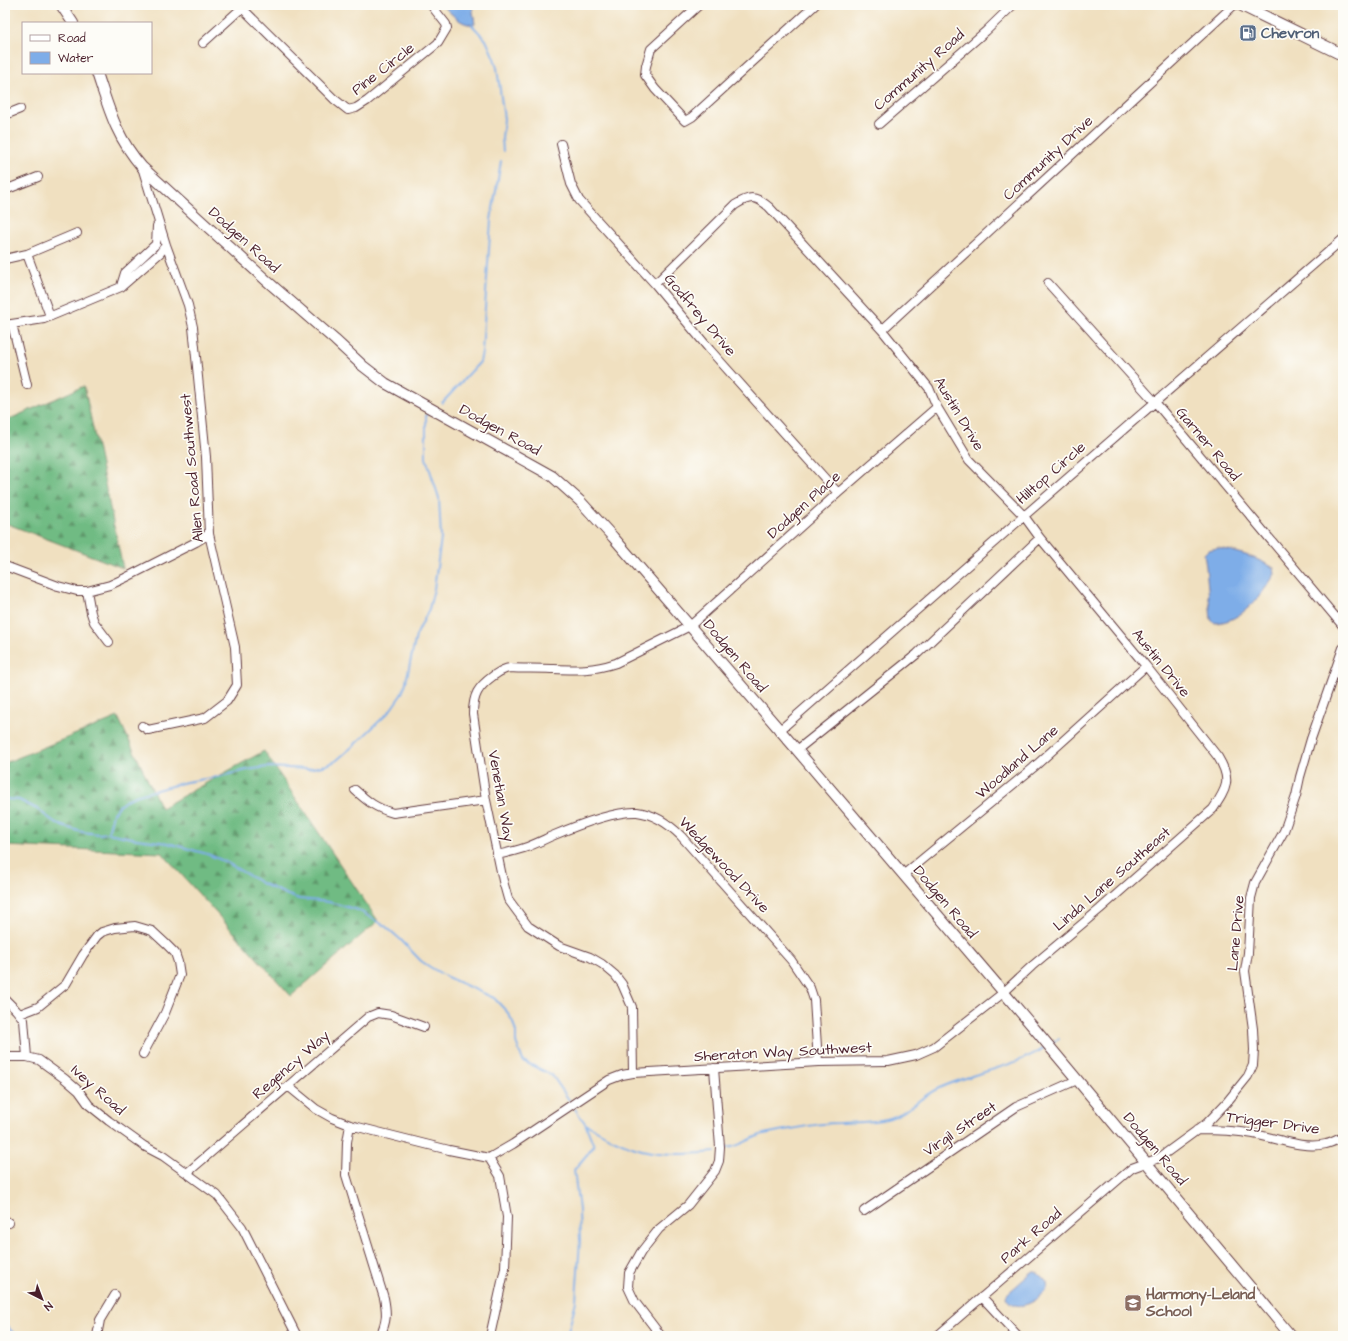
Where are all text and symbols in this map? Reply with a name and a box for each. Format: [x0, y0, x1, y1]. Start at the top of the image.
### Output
legend [22, 22, 152, 74]
fuel station icon: Chevron [1238, 23, 1258, 43]
place label: Chevron [1261, 23, 1320, 44]
street label: Community Road [869, 24, 970, 116]
text: Road [58, 30, 86, 47]
street label: Pine Circle [347, 38, 419, 100]
text: Water [58, 50, 94, 67]
street label: Community Drive [998, 111, 1098, 206]
street label: Dodgen Road [203, 202, 285, 279]
street label: Godfrey Drive [658, 269, 741, 362]
street label: Austin Drive [929, 373, 989, 455]
street label: Allen Road Southwest [175, 393, 209, 543]
street label: Dodgen Road [455, 399, 545, 462]
street label: Garner Road [1171, 403, 1245, 486]
street label: Hilltop Circle [1012, 437, 1090, 509]
street label: Dodgen Place [763, 466, 846, 544]
street label: Dodgen Road [697, 615, 772, 698]
street label: Austin Drive [1127, 624, 1195, 702]
street label: Woodland Lane [971, 720, 1063, 804]
street label: Venetian Way [482, 749, 519, 844]
street label: Wedgewood Drive [673, 812, 774, 918]
street label: Linda Lane Southeast [1049, 822, 1175, 936]
street label: Dodgen Road [907, 861, 982, 944]
street label: Lane Drive [1222, 894, 1250, 972]
street label: Regency Way [248, 1026, 335, 1105]
street label: Sheraton Way Southwest [694, 1037, 873, 1068]
street label: Ivey Road [65, 1060, 130, 1121]
street label: Virgil Street [919, 1097, 1002, 1162]
street label: Trigger Drive [1225, 1106, 1321, 1141]
street label: Dodgen Road [1117, 1108, 1192, 1191]
street label: Park Road [996, 1203, 1066, 1269]
north arrow [22, 1279, 62, 1319]
place label: Harmony-Leland School [1145, 1284, 1255, 1322]
school or university icon: Harmony-Leland School [1123, 1293, 1143, 1313]
text: N [41, 1298, 56, 1314]

